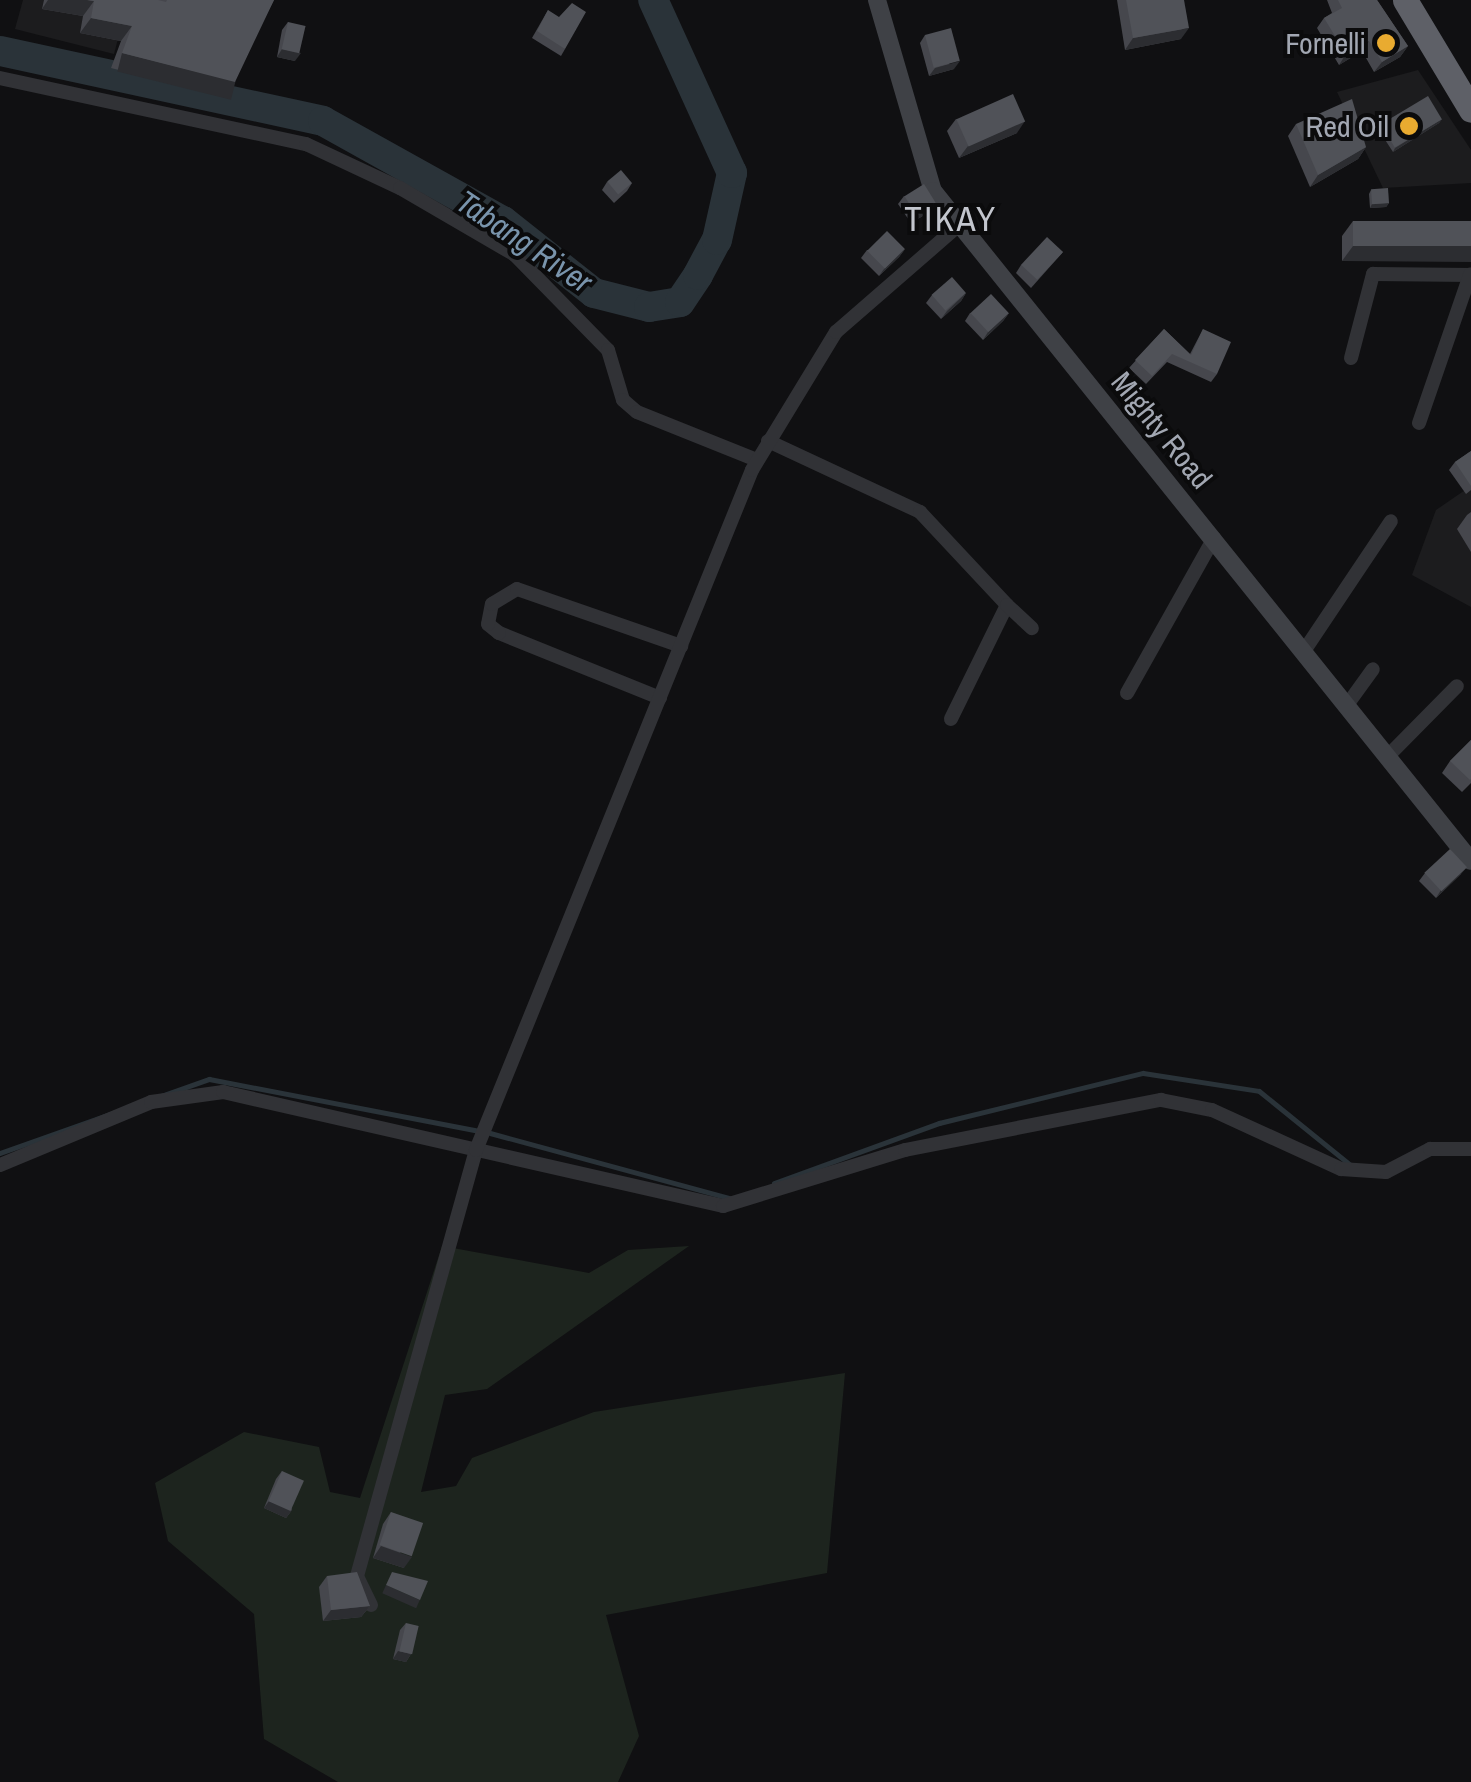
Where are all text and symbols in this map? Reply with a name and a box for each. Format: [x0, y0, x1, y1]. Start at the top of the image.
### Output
place label: Fornelli [1285, 25, 1366, 61]
marker: Fornelli [1375, 32, 1397, 54]
place label: Red Oil [1306, 108, 1389, 144]
marker: Red Oil [1398, 115, 1420, 137]
water label: Tabang River [449, 183, 599, 301]
district label: TIKAY [904, 198, 998, 240]
street label: Mighty Road [1104, 364, 1220, 496]

